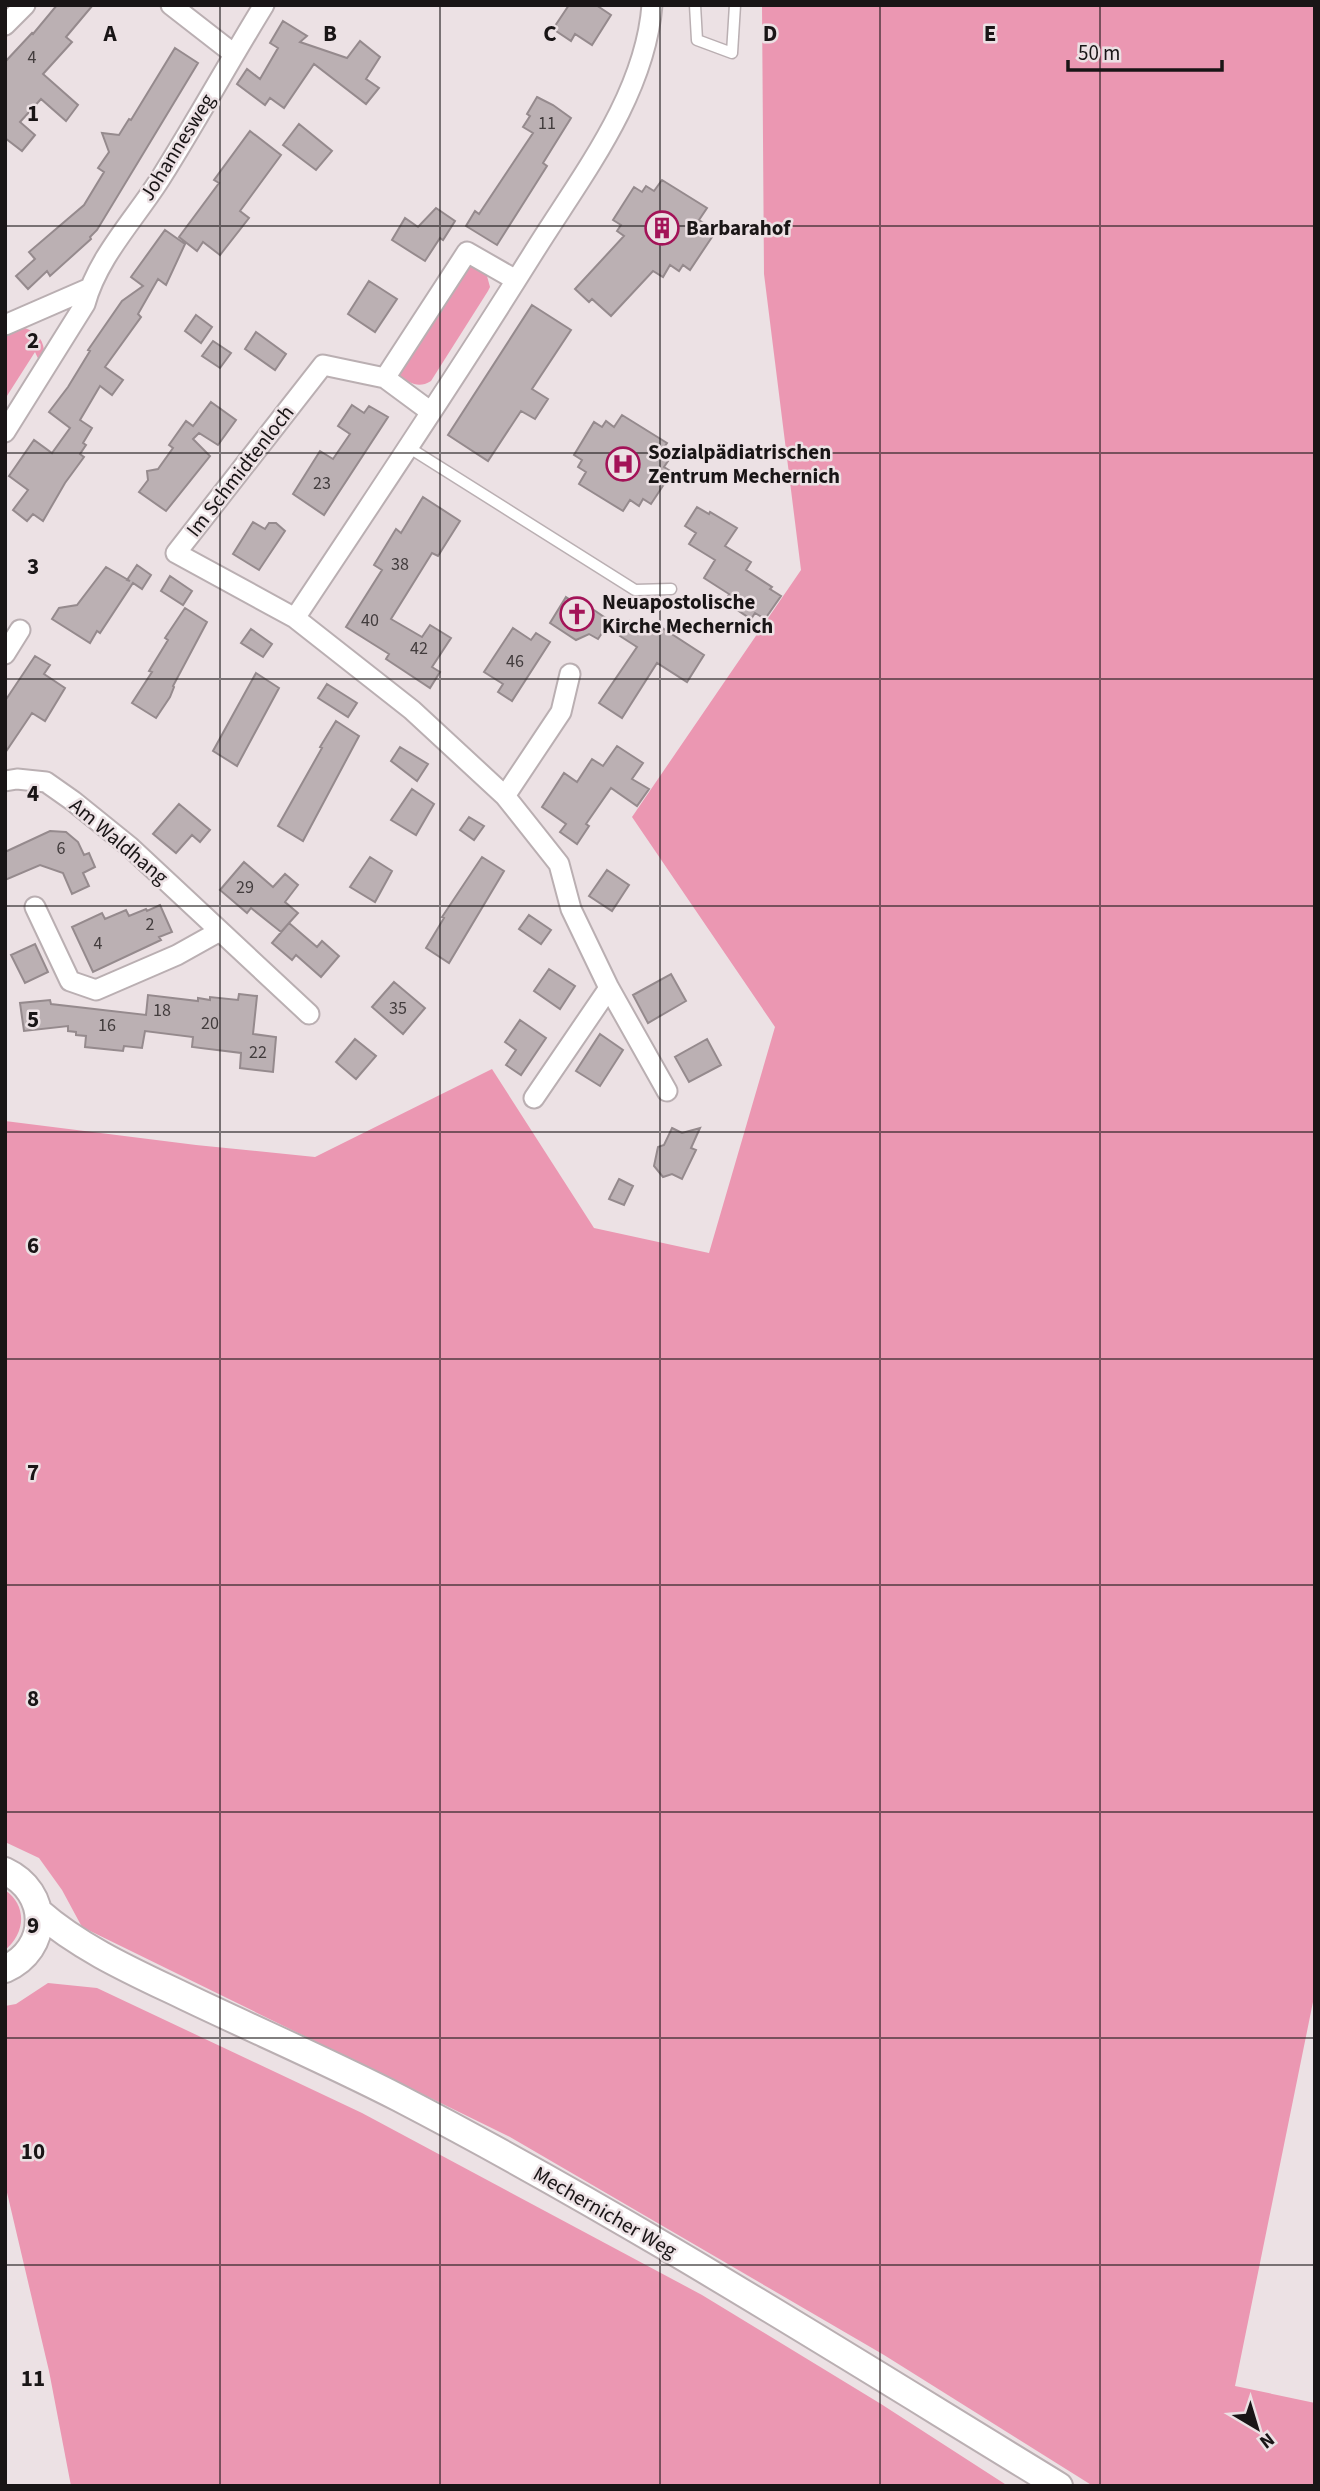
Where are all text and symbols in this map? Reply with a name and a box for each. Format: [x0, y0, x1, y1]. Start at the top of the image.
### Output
text: A [102, 17, 117, 50]
text: B [323, 17, 337, 50]
text: C [543, 17, 557, 50]
text: D [763, 17, 777, 50]
text: E [984, 17, 996, 50]
scale bar [1068, 28, 1222, 72]
text: 50 m [1078, 38, 1120, 68]
house number: 4 [28, 45, 37, 70]
street label: Johannesweg [132, 87, 222, 206]
text: 1 [27, 97, 39, 130]
house number: 11 [538, 111, 556, 136]
building icon: Barbarahof [643, 209, 681, 247]
place label: Barbarahof [686, 213, 791, 243]
text: 2 [27, 324, 39, 357]
street label: Im Schmidtenloch [179, 399, 301, 543]
place label: Sozialpädiatrischen Zentrum Mechernich [648, 437, 840, 491]
hospital icon: Sozialpädiatrischen Zentrum Mechernich [604, 445, 642, 483]
house number: 23 [313, 471, 331, 496]
text: 3 [27, 550, 39, 583]
house number: 38 [391, 552, 409, 577]
place label: Neuapostolische Kirche Mechernich [602, 587, 773, 641]
church icon: Neuapostolische Kirche Mechernich [558, 595, 596, 633]
house number: 40 [361, 608, 379, 633]
house number: 42 [410, 636, 428, 661]
house number: 46 [506, 649, 524, 674]
text: 4 [27, 777, 39, 810]
street label: Am Waldhang [63, 791, 175, 892]
house number: 6 [57, 836, 66, 861]
house number: 29 [236, 875, 254, 900]
house number: 2 [146, 912, 155, 937]
house number: 4 [94, 931, 103, 956]
house number: 35 [389, 996, 407, 1021]
house number: 18 [153, 998, 171, 1023]
text: 5 [27, 1003, 39, 1036]
house number: 20 [201, 1011, 219, 1036]
house number: 16 [98, 1013, 116, 1038]
house number: 22 [249, 1040, 267, 1065]
text: 6 [27, 1229, 39, 1262]
text: 7 [27, 1456, 39, 1489]
text: 8 [27, 1682, 39, 1715]
text: 9 [27, 1909, 39, 1942]
text: 10 [21, 2135, 45, 2168]
street label: Mechernicher Weg [528, 2159, 683, 2266]
text: 11 [21, 2362, 45, 2395]
north arrow [1222, 2393, 1292, 2463]
text: N [1253, 2426, 1280, 2455]

